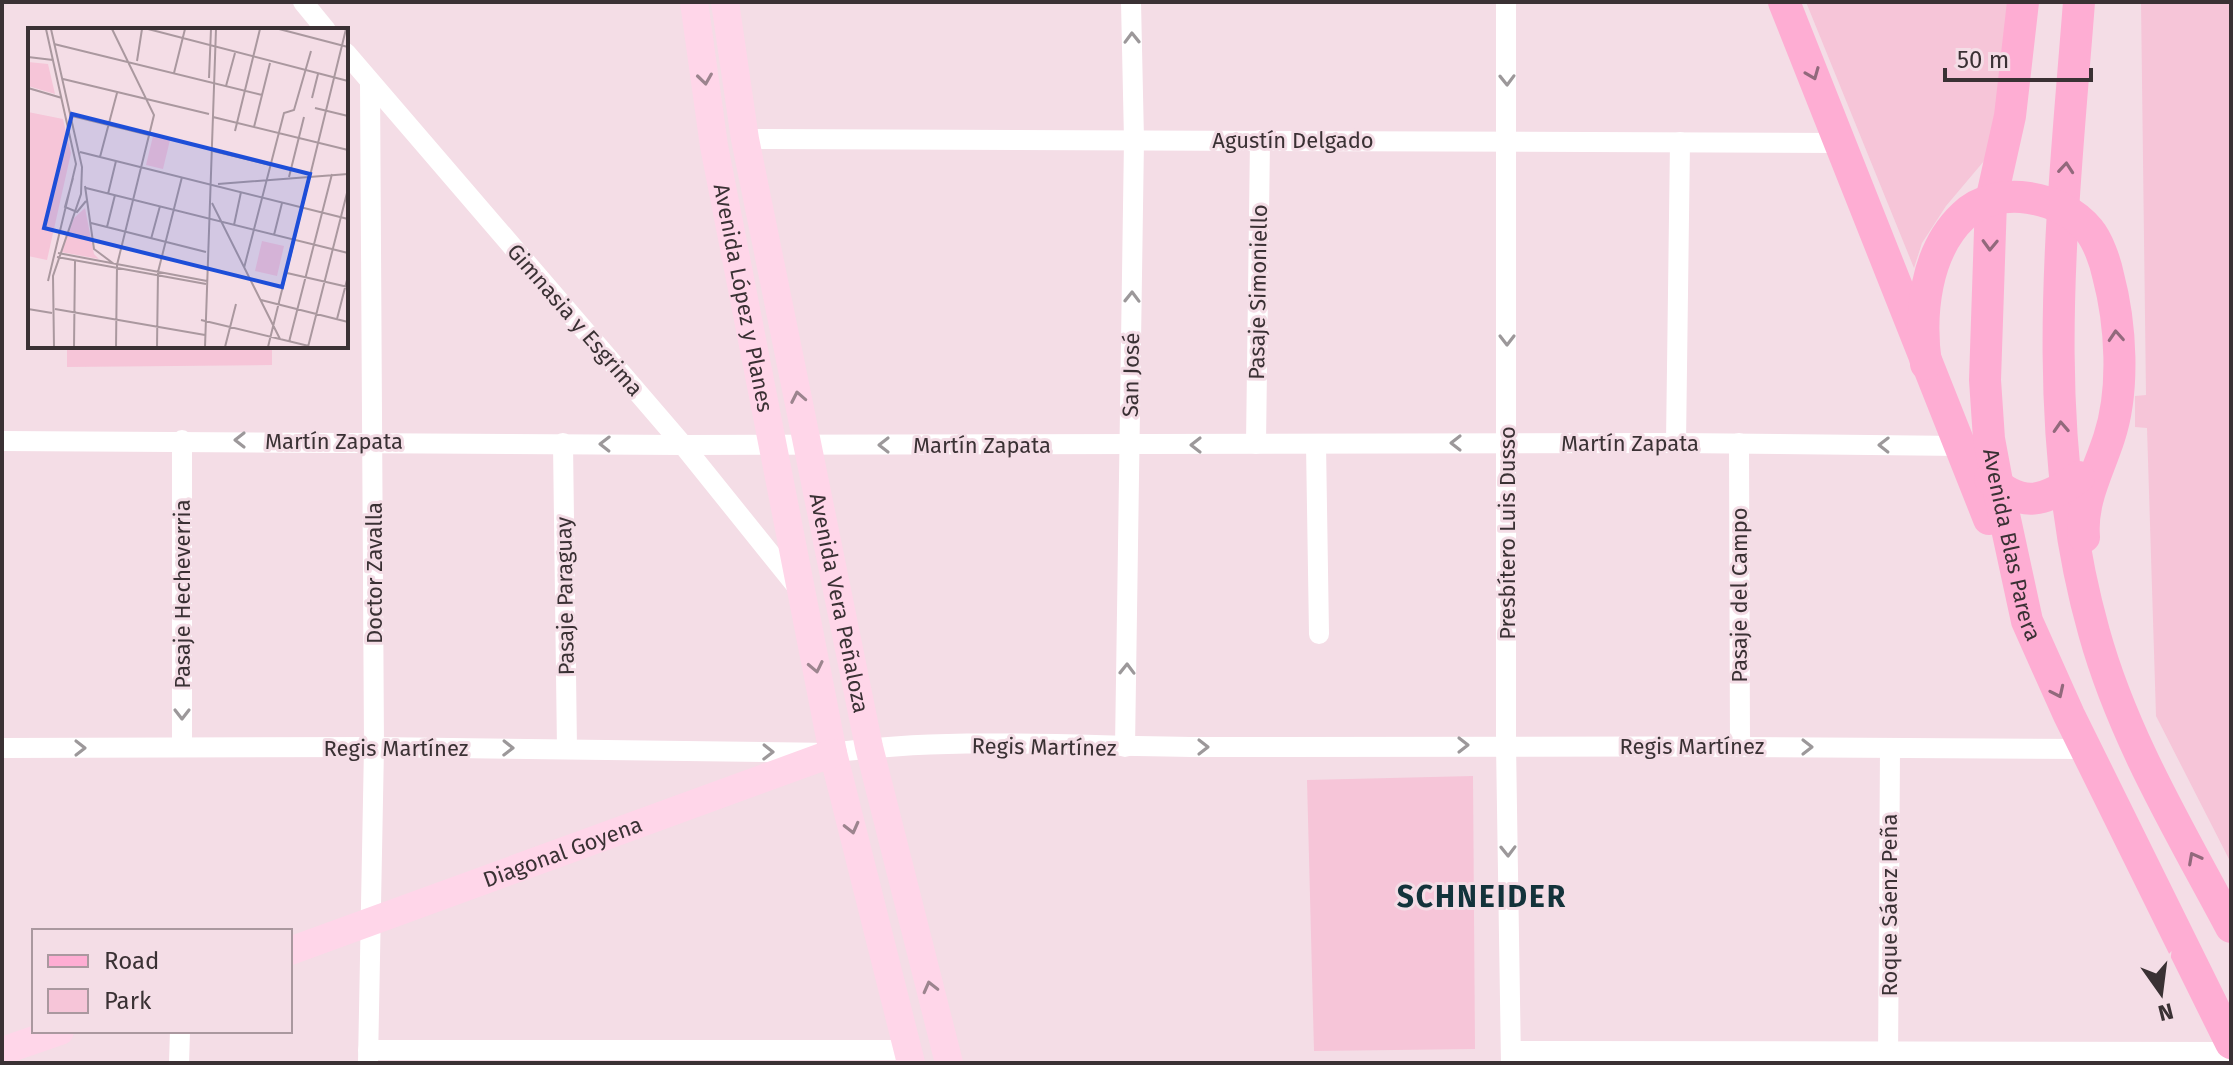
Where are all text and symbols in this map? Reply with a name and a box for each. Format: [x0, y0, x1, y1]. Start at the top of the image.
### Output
inset map [28, 28, 348, 348]
one-way arrow [1123, 31, 1140, 44]
scale bar [1945, 32, 2091, 82]
text: 50 m [1957, 46, 2009, 74]
one-way arrow [1803, 66, 1819, 80]
one-way arrow [696, 72, 713, 86]
one-way arrow [1498, 74, 1516, 87]
street label: Agustín Delgado [1212, 127, 1374, 154]
one-way arrow [2057, 161, 2074, 174]
street label: Avenida López y Planes [708, 181, 779, 414]
street label: Pasaje Simoniello [1243, 204, 1273, 380]
street label: Gimnasia y Esgrima [501, 238, 649, 402]
one-way arrow [1982, 239, 1999, 252]
one-way arrow [1123, 290, 1141, 303]
one-way arrow [2108, 329, 2125, 342]
street label: San José [1117, 333, 1145, 417]
one-way arrow [1498, 334, 1516, 347]
one-way arrow [790, 390, 807, 404]
one-way arrow [2053, 421, 2070, 434]
street label: Presbítero Luis Dusso [1494, 426, 1521, 640]
street label: Martín Zapata [265, 428, 403, 455]
street label: Martín Zapata [1561, 430, 1699, 457]
one-way arrow [233, 431, 246, 449]
street label: Martín Zapata [913, 432, 1051, 459]
one-way arrow [1449, 434, 1462, 452]
one-way arrow [598, 435, 611, 453]
one-way arrow [877, 436, 890, 454]
one-way arrow [1189, 436, 1202, 453]
one-way arrow [1877, 436, 1890, 454]
street label: Avenida Blas Parera [1978, 446, 2048, 645]
street label: Avenida Vera Peñaloza [804, 491, 875, 715]
street label: Pasaje Hecheverria [169, 499, 196, 689]
street label: Doctor Zavalla [361, 502, 388, 644]
street label: Pasaje del Campo [1726, 507, 1753, 683]
street label: Pasaje Paraguay [550, 516, 580, 676]
one-way arrow [807, 660, 824, 673]
one-way arrow [1118, 662, 1135, 675]
one-way arrow [2048, 684, 2064, 698]
one-way arrow [173, 708, 191, 721]
street label: Regis Martínez [971, 732, 1117, 762]
street label: Regis Martínez [1620, 733, 1764, 760]
street label: Regis Martínez [324, 735, 468, 762]
one-way arrow [1457, 736, 1470, 754]
one-way arrow [1197, 738, 1210, 756]
one-way arrow [1801, 738, 1814, 756]
one-way arrow [74, 739, 87, 757]
one-way arrow [502, 740, 515, 757]
one-way arrow [762, 743, 775, 761]
street label: Diagonal Goyena [479, 810, 646, 893]
street label: Roque Sáenz Peña [1876, 814, 1903, 996]
one-way arrow [843, 821, 860, 835]
one-way arrow [1499, 845, 1516, 858]
one-way arrow [2189, 852, 2204, 867]
district label: SCHNEIDER [1397, 879, 1567, 915]
legend [32, 929, 292, 1033]
text: Road [104, 947, 159, 975]
north arrow [2121, 953, 2201, 1033]
one-way arrow [922, 981, 939, 995]
text: Park [104, 987, 152, 1015]
text: N [2155, 997, 2176, 1027]

